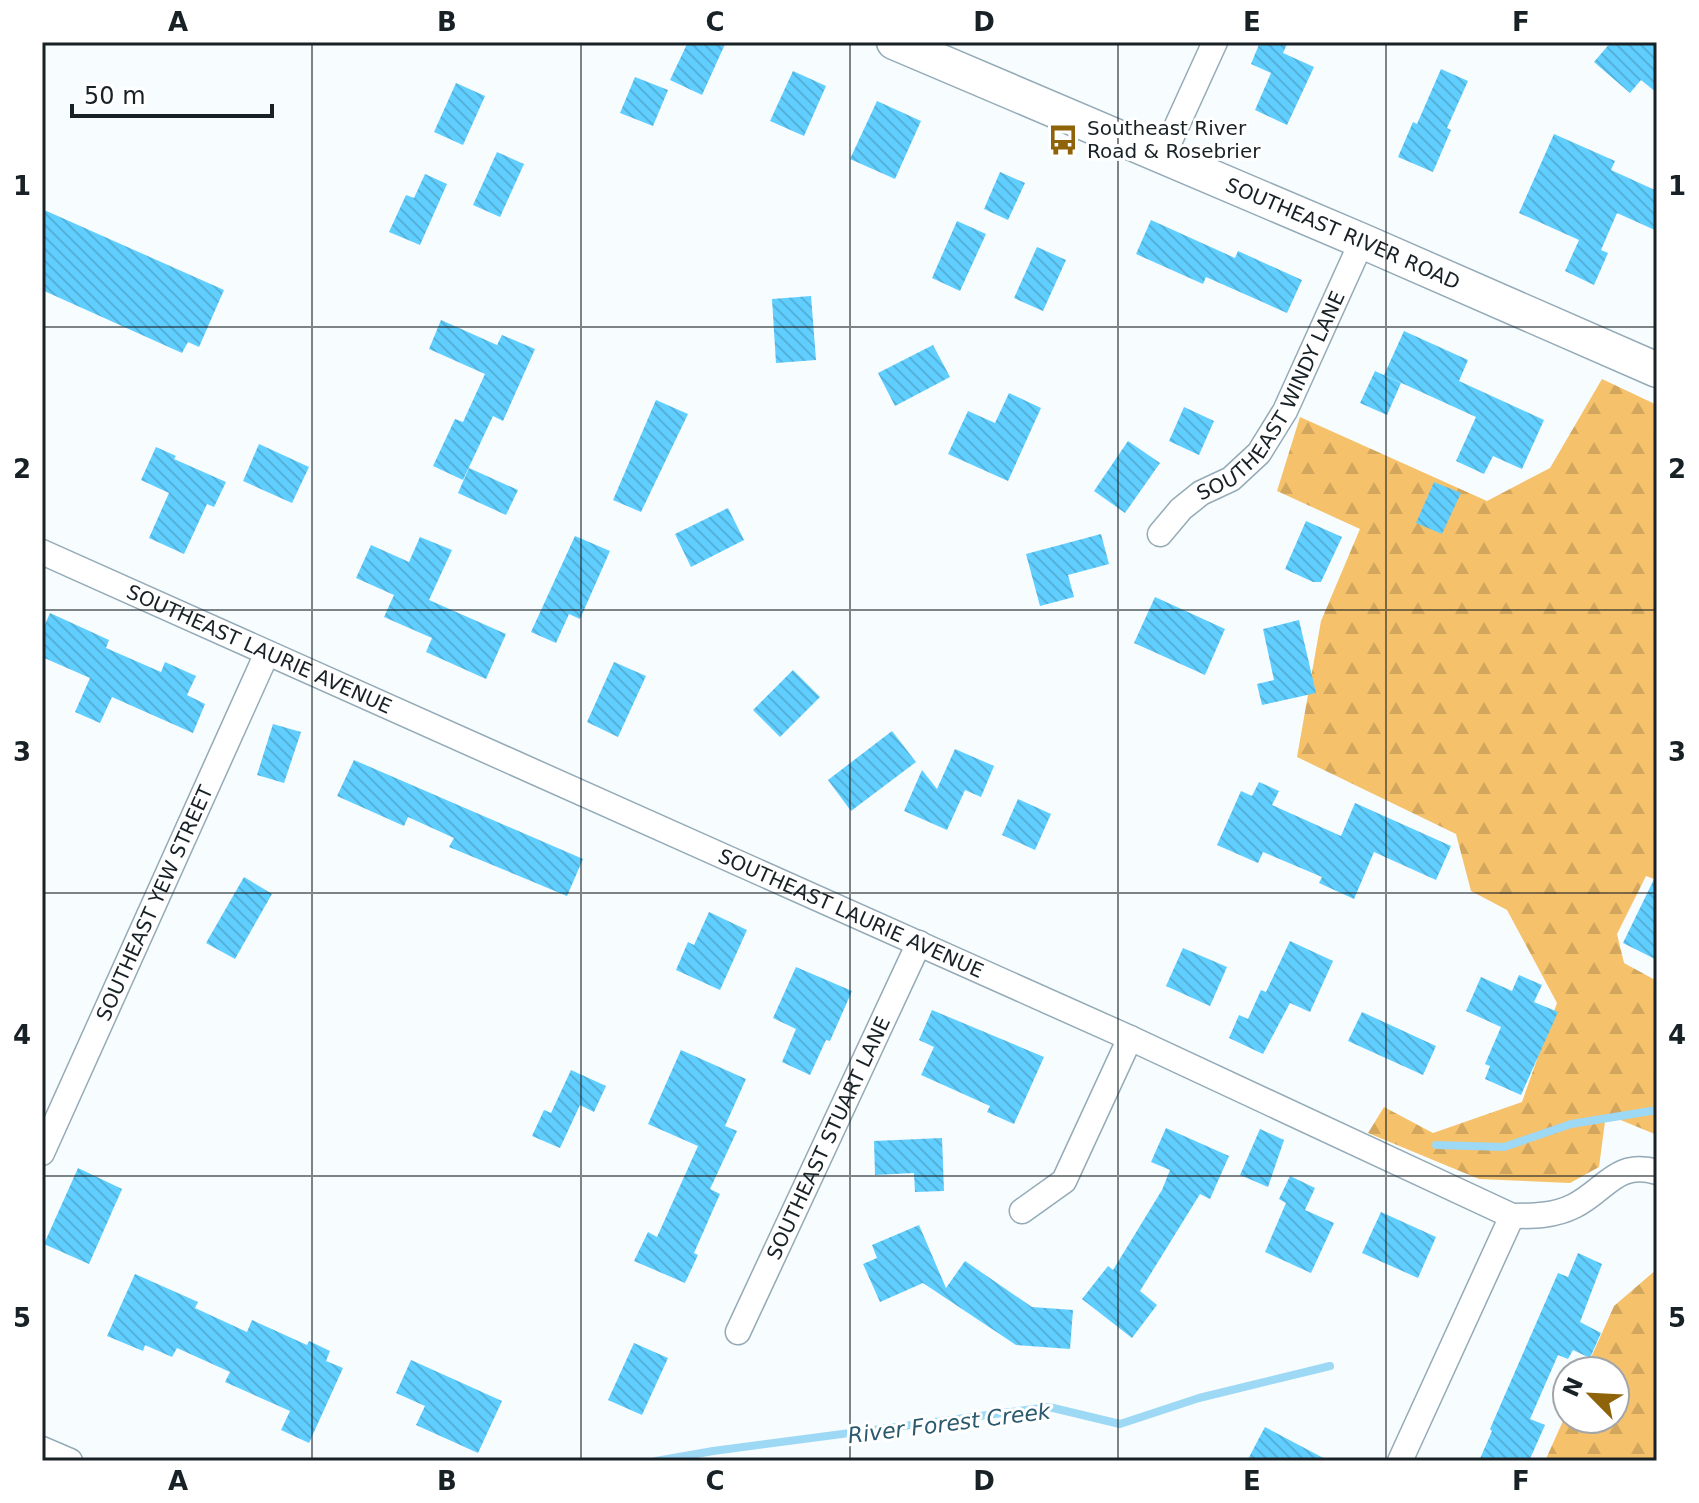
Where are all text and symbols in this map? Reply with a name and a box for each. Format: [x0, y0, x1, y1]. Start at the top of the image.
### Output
text: A [168, 7, 188, 37]
text: B [437, 7, 457, 37]
text: C [705, 7, 725, 37]
text: D [973, 7, 995, 37]
text: E [1243, 7, 1261, 37]
text: F [1512, 7, 1530, 37]
scale bar [72, 68, 272, 118]
text: 50 m [84, 82, 146, 110]
place label: Southeast River Road & Rosebrier [1087, 116, 1261, 163]
bus stop icon: Southeast River Road & Rosebrier [1046, 123, 1080, 157]
text: 1 [13, 171, 31, 201]
text: 1 [1668, 171, 1686, 201]
street label: SOUTHEAST RIVER ROAD [1222, 172, 1464, 294]
street label: SOUTHEAST WINDY LANE [1193, 287, 1350, 505]
text: 2 [13, 454, 31, 484]
text: 2 [1668, 454, 1686, 484]
street label: SOUTHEAST LAURIE AVENUE [123, 579, 396, 719]
text: 3 [13, 737, 31, 767]
text: 3 [1668, 737, 1686, 767]
street label: SOUTHEAST YEW STREET [91, 781, 218, 1024]
street label: SOUTHEAST LAURIE AVENUE [715, 844, 987, 983]
street label: SOUTHEAST STUART LANE [761, 1013, 895, 1263]
text: 4 [13, 1020, 31, 1050]
text: 4 [1668, 1020, 1686, 1050]
text: 5 [13, 1303, 31, 1333]
text: 5 [1668, 1303, 1686, 1333]
north arrow [1551, 1355, 1631, 1435]
text: N [1558, 1374, 1588, 1401]
water label: River Forest Creek [846, 1399, 1053, 1448]
text: A [168, 1466, 188, 1496]
text: B [437, 1466, 457, 1496]
text: C [705, 1466, 725, 1496]
text: D [973, 1466, 995, 1496]
text: E [1243, 1466, 1261, 1496]
text: F [1512, 1466, 1530, 1496]

